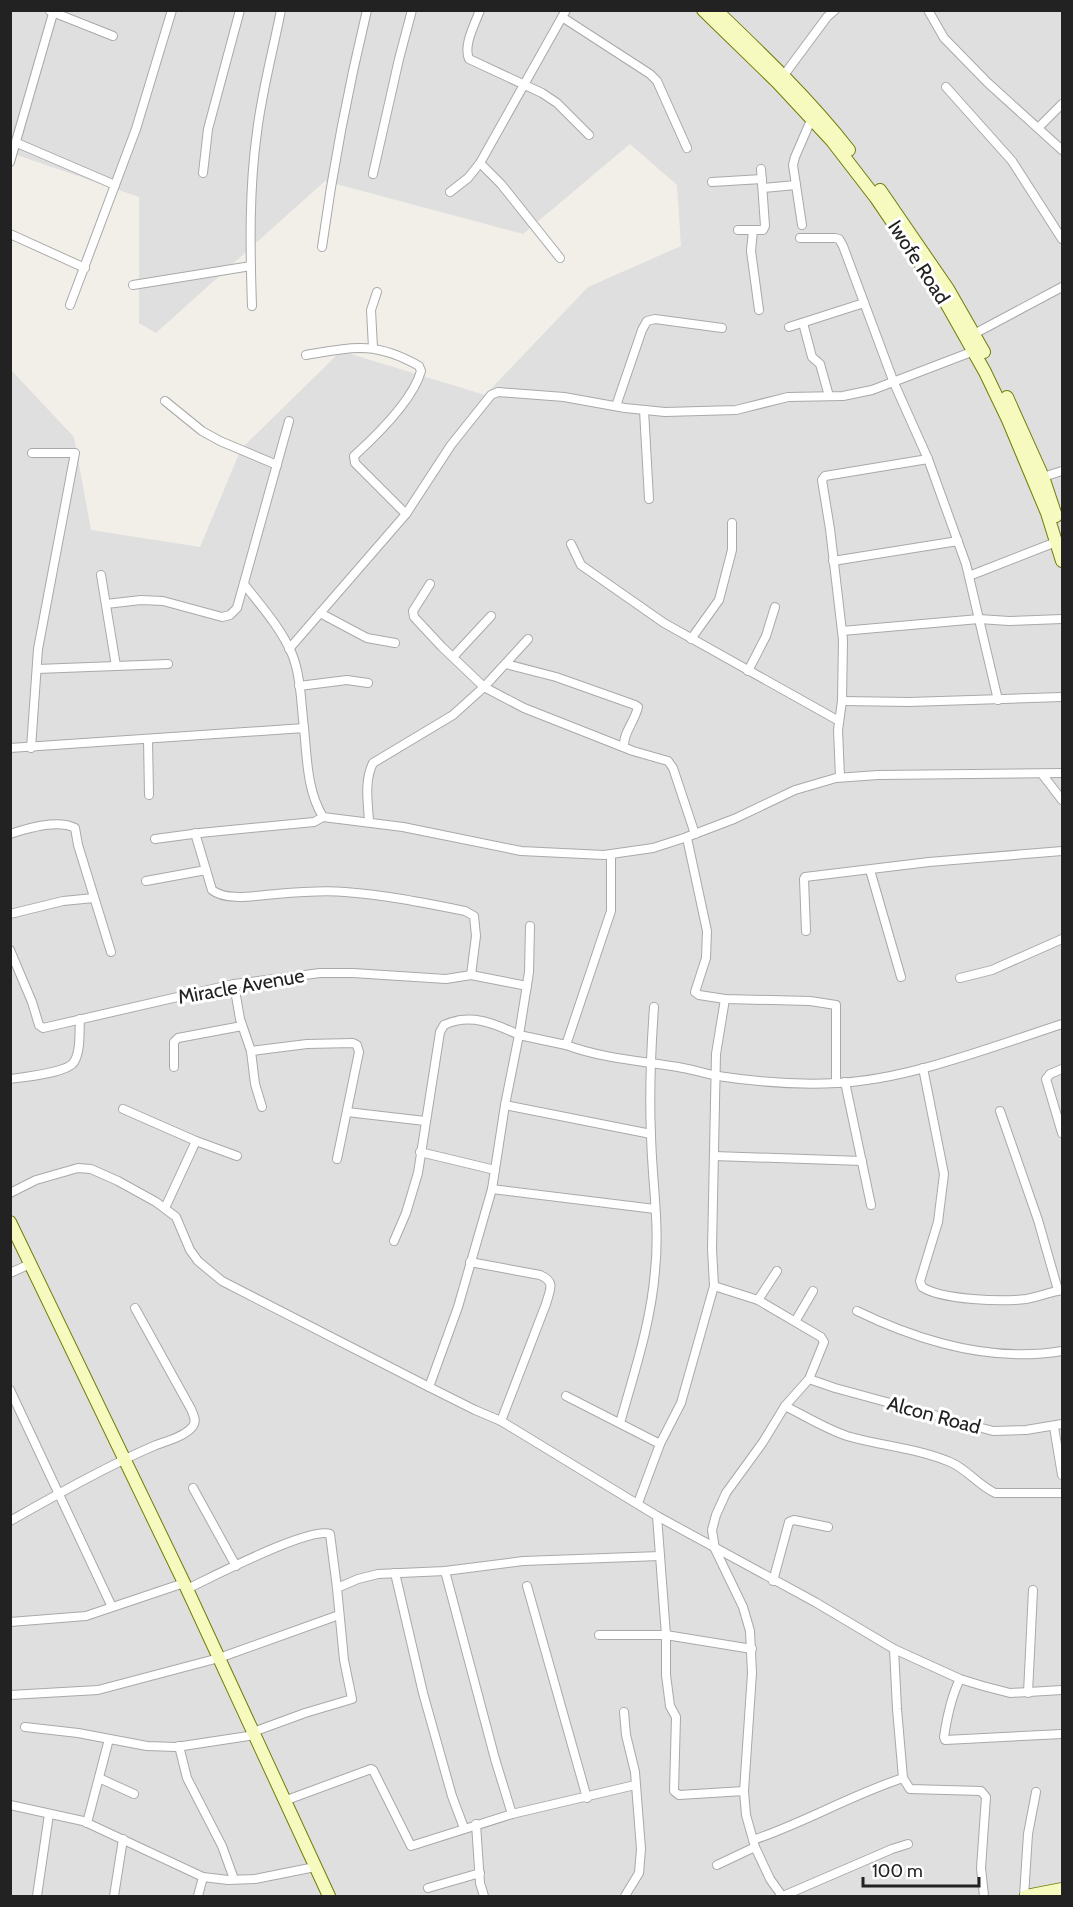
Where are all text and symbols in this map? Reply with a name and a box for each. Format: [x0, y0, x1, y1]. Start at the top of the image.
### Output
street label: Iwofe Road [883, 216, 955, 308]
street label: Miracle Avenue [176, 963, 306, 1009]
street label: Alcon Road [885, 1391, 983, 1439]
scale bar [863, 1850, 978, 1888]
text: 100 m [872, 1860, 923, 1882]

